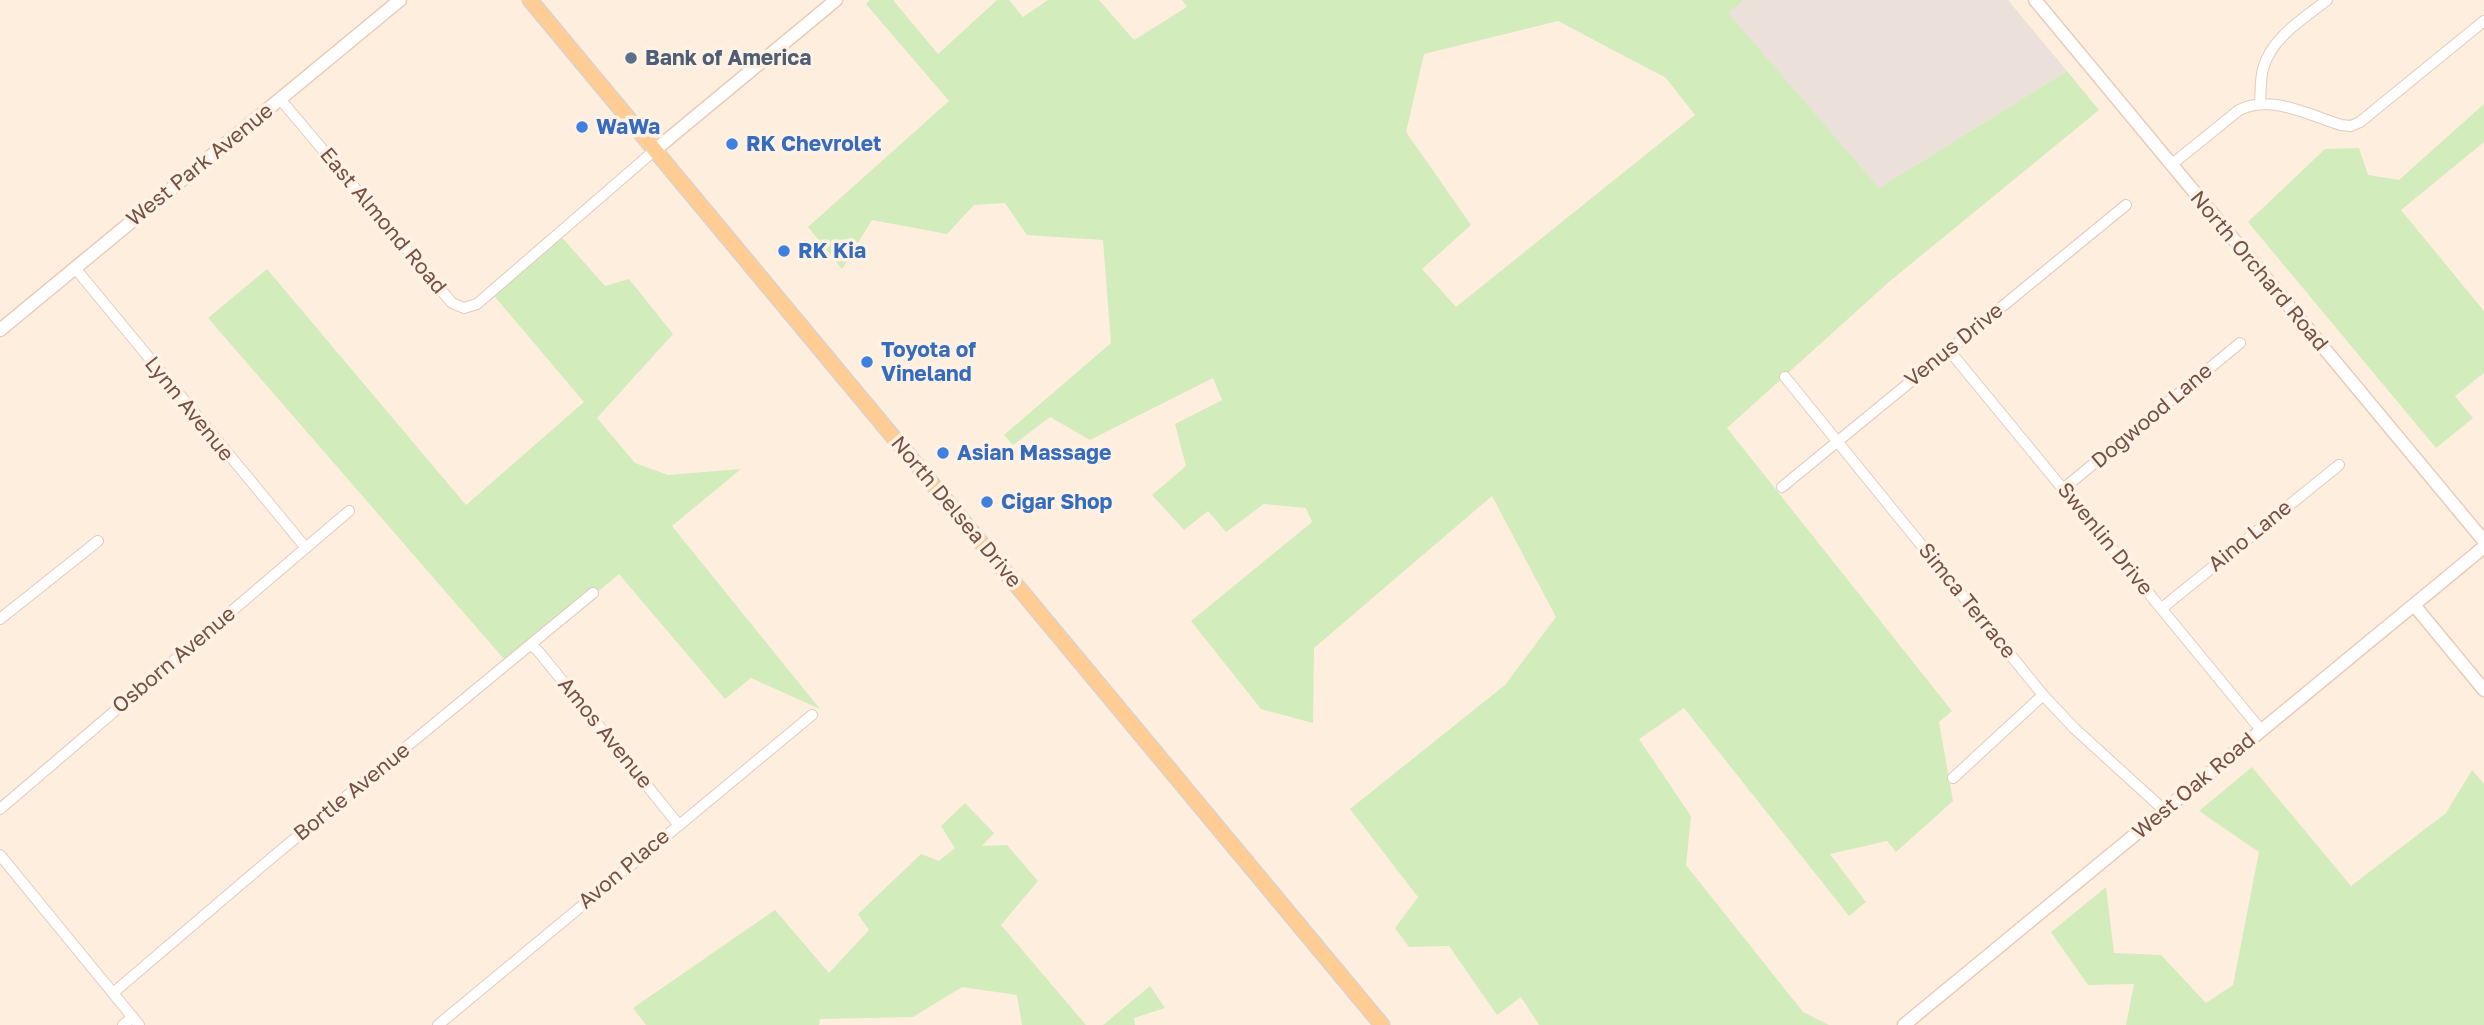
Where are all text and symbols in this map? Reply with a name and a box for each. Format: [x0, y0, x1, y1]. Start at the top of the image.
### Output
place label: Bank of America [645, 45, 811, 71]
marker: Bank of America [623, 50, 639, 66]
street label: West Park Avenue [122, 98, 278, 232]
place label: WaWa [596, 114, 660, 140]
marker: WaWa [574, 119, 590, 135]
place label: RK Chevrolet [746, 131, 881, 157]
marker: RK Chevrolet [724, 136, 740, 152]
street label: East Almond Road [314, 143, 452, 299]
street label: North Orchard Road [2185, 186, 2333, 356]
place label: RK Kia [798, 238, 866, 264]
marker: RK Kia [776, 243, 792, 259]
street label: Venus Drive [1900, 298, 2008, 392]
place label: Toyota of Vineland [881, 337, 976, 387]
street label: Lynn Avenue [139, 352, 239, 466]
marker: Toyota of Vineland [859, 354, 875, 370]
street label: Dogwood Lane [2087, 358, 2217, 474]
street label: North Delsea Drive [885, 431, 1027, 593]
place label: Asian Massage [957, 440, 1111, 466]
marker: Asian Massage [935, 445, 951, 461]
street label: Swenlin Drive [2052, 478, 2158, 600]
place label: Cigar Shop [1001, 489, 1112, 515]
marker: Cigar Shop [979, 494, 995, 510]
street label: Aino Lane [2203, 495, 2297, 577]
street label: Simca Terrace [1913, 538, 2021, 664]
street label: Osborn Avenue [107, 601, 241, 719]
street label: Amos Avenue [552, 672, 658, 794]
street label: West Oak Road [2128, 727, 2260, 845]
street label: Bortle Avenue [289, 738, 415, 846]
street label: Avon Place [573, 824, 675, 914]

